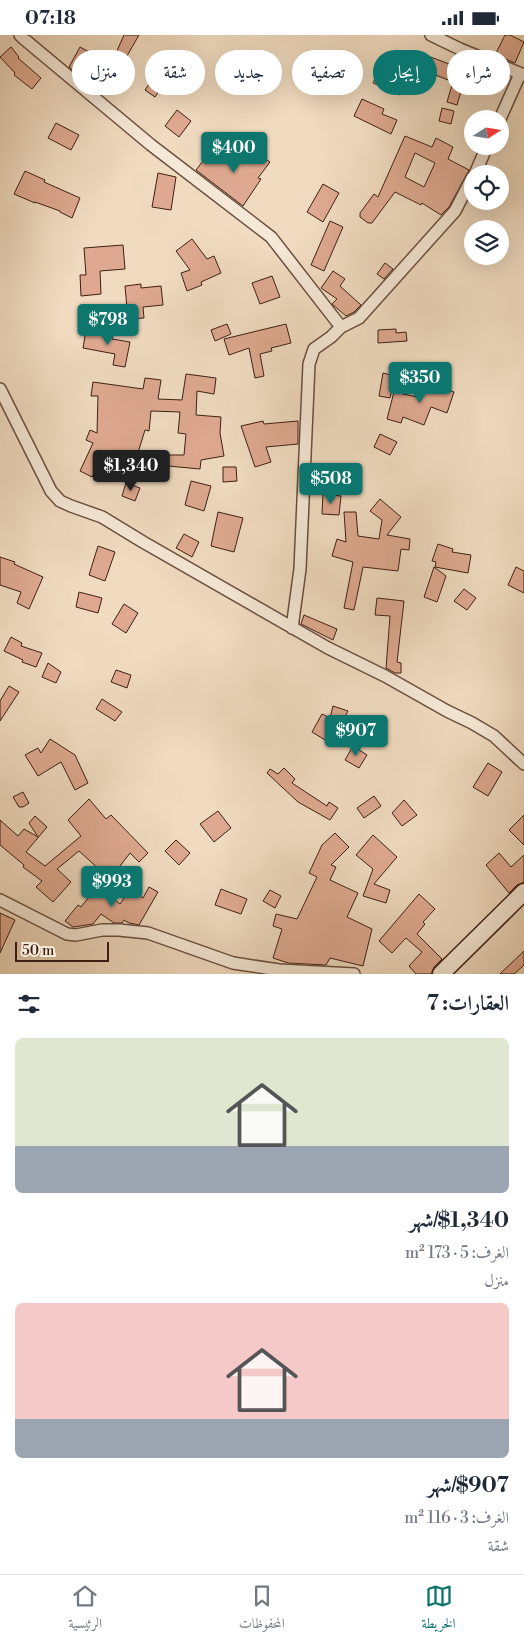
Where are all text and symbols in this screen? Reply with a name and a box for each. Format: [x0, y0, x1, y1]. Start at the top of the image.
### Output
text: 07:18 [25, 6, 76, 30]
chip: منزل [72, 50, 135, 95]
chip: شقة [145, 50, 205, 95]
chip: جديد [215, 50, 282, 95]
chip: تصفية [292, 50, 363, 95]
chip: إيجار [373, 50, 437, 95]
chip: شراء [447, 50, 510, 95]
north arrow [464, 110, 509, 155]
map controls [464, 110, 509, 265]
pin: $400 [204, 131, 264, 174]
text: $400 [212, 138, 256, 158]
button: locate [464, 165, 509, 210]
button: layers [464, 220, 509, 265]
pin: $798 [78, 303, 138, 346]
text: $798 [89, 310, 127, 330]
pin: $350 [390, 361, 450, 404]
text: $350 [400, 368, 440, 388]
pin: $1,340 [90, 449, 172, 492]
text: $1,340 [104, 456, 158, 476]
pin: $508 [301, 463, 361, 505]
text: $508 [310, 469, 352, 489]
pin: $907 [326, 715, 386, 757]
text: $907 [336, 721, 376, 741]
pin: $993 [82, 865, 142, 908]
text: $993 [92, 872, 132, 892]
scale bar [15, 939, 109, 962]
text: 50 m [22, 942, 54, 960]
icon: filters [15, 990, 43, 1018]
text: العقارات: 7 [426, 991, 509, 1017]
icon: home [217, 1070, 307, 1160]
text: $1,340/شهر [409, 1208, 509, 1234]
text: الغرف: 5 · 173 m² [405, 1243, 509, 1263]
text: منزل [484, 1271, 509, 1291]
icon: home [217, 1335, 307, 1425]
text: $907/شهر [428, 1473, 509, 1499]
text: الغرف: 3 · 116 m² [404, 1508, 509, 1528]
text: شقة [488, 1536, 509, 1556]
tab: الرئيسية [68, 1582, 102, 1637]
tab: المحفوظات [239, 1582, 285, 1637]
tab: الخريطة [422, 1582, 456, 1637]

